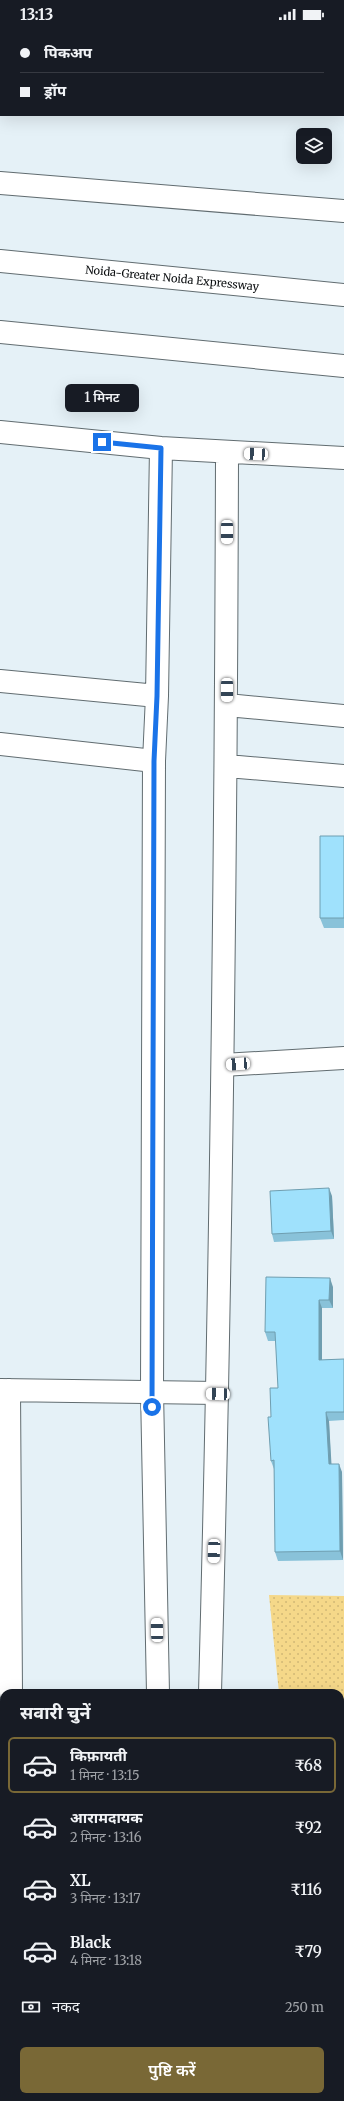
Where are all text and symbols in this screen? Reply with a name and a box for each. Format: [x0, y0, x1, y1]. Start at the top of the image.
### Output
text: 13:13 [20, 5, 53, 24]
text: पिकअप [44, 43, 92, 62]
text: ड्रॉप [44, 81, 66, 100]
map controls [296, 128, 332, 164]
button: layers [296, 128, 332, 164]
street label: Noida-Greater Noida Expressway [85, 262, 260, 294]
callout: 1 मिनट [65, 384, 139, 412]
text: 1 मिनट [84, 389, 120, 406]
route end [93, 433, 111, 451]
car [244, 447, 268, 461]
car [221, 520, 233, 544]
car [221, 678, 233, 702]
car [226, 1057, 250, 1071]
car [206, 1388, 230, 1400]
route start [143, 1398, 161, 1416]
car [208, 1539, 220, 1563]
car [151, 1618, 163, 1642]
text: सवारी चुनें [20, 1701, 91, 1724]
text: किफ़ायती [70, 1746, 127, 1765]
icon: car [22, 1747, 58, 1783]
text: ₹68 [294, 1756, 322, 1775]
text: 1 मिनट · 13:15 [70, 1767, 140, 1784]
text: आरामदायक [70, 1808, 143, 1827]
icon: car [22, 1809, 58, 1845]
text: ₹92 [294, 1818, 322, 1837]
text: 2 मिनट · 13:16 [70, 1829, 142, 1846]
icon: car [22, 1871, 58, 1907]
text: XL [70, 1871, 91, 1890]
text: ₹116 [290, 1880, 322, 1899]
text: 3 मिनट · 13:17 [70, 1890, 141, 1907]
icon: car [22, 1933, 58, 1969]
text: Black [70, 1933, 111, 1952]
text: ₹79 [294, 1942, 322, 1961]
text: 4 मिनट · 13:18 [70, 1952, 142, 1969]
icon: cash [20, 1996, 42, 2018]
text: नकद [52, 1997, 80, 2016]
text: 250 m [285, 1999, 324, 2016]
button: पुष्टि करें [20, 2047, 324, 2093]

